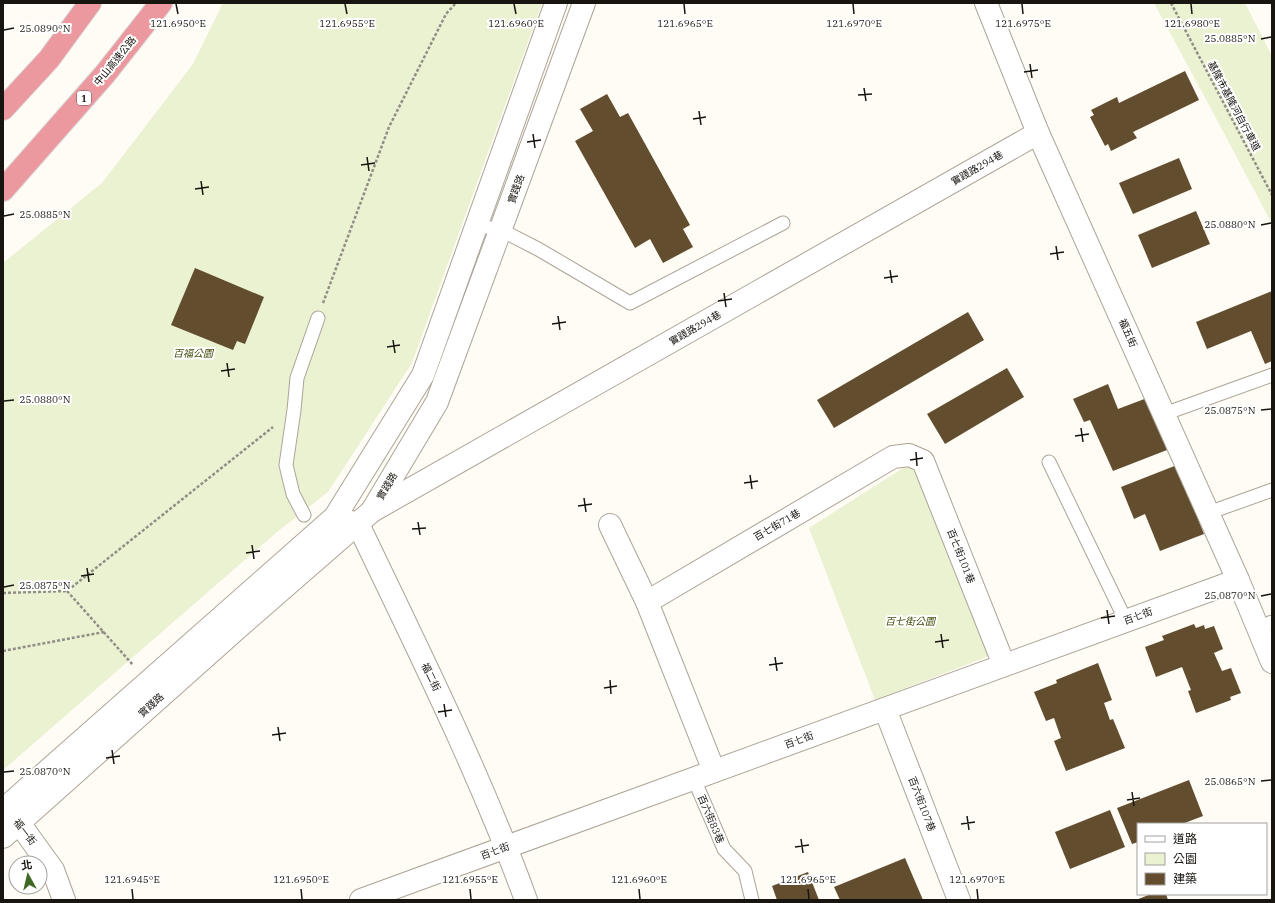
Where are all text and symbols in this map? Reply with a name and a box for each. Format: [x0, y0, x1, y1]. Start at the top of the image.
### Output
text: 121.6950°E [150, 17, 206, 30]
text: 121.6955°E [319, 17, 375, 30]
text: 121.6960°E [488, 17, 544, 30]
text: 121.6965°E [657, 17, 713, 30]
text: 121.6970°E [826, 17, 882, 30]
text: 121.6975°E [995, 17, 1051, 30]
text: 121.6980°E [1164, 17, 1220, 30]
text: 25.0890°N [19, 22, 71, 35]
text: 25.0885°N [1204, 32, 1256, 45]
street label: 中山高速公路 [91, 34, 139, 88]
street label: 基隆市基隆河自行車道 [1205, 59, 1263, 153]
road number: 1 [77, 91, 91, 105]
street label: 實踐路294巷 [949, 148, 1005, 188]
street label: 實踐路 [505, 173, 527, 205]
text: 25.0885°N [19, 208, 71, 221]
text: 25.0880°N [1204, 218, 1256, 231]
street label: 實踐路294巷 [667, 308, 723, 348]
street label: 福五街 [1116, 317, 1140, 349]
park label: 百福公園 [173, 347, 215, 360]
text: 25.0880°N [19, 393, 71, 406]
text: 25.0875°N [1204, 404, 1256, 417]
street label: 實踐路 [374, 470, 400, 502]
street label: 百七街71巷 [751, 506, 803, 544]
street label: 百七街101巷 [944, 527, 978, 585]
text: 25.0875°N [19, 579, 71, 592]
text: 25.0870°N [1204, 589, 1256, 602]
street label: 百七街 [1122, 605, 1154, 627]
park label: 百七街公園 [885, 615, 937, 628]
street label: 福二街 [419, 661, 443, 693]
street label: 實踐路 [136, 690, 166, 720]
street label: 百七街 [783, 729, 815, 751]
text: 25.0870°N [19, 765, 71, 778]
street label: 百六街107巷 [906, 775, 938, 833]
text: 25.0865°N [1204, 775, 1256, 788]
street label: 百六街83巷 [695, 793, 727, 845]
street label: 福一街 [11, 816, 39, 848]
legend [1137, 823, 1267, 895]
text: 道路 [1173, 831, 1197, 846]
street label: 百七街 [479, 840, 511, 862]
text: 公園 [1173, 851, 1197, 866]
north arrow [8, 855, 48, 895]
text: 北 [20, 857, 33, 873]
text: 建築 [1173, 871, 1197, 886]
text: 121.6945°E [104, 873, 160, 886]
text: 121.6950°E [273, 873, 329, 886]
text: 121.6955°E [442, 873, 498, 886]
text: 121.6960°E [611, 873, 667, 886]
text: 121.6965°E [780, 873, 836, 886]
text: 121.6970°E [949, 873, 1005, 886]

